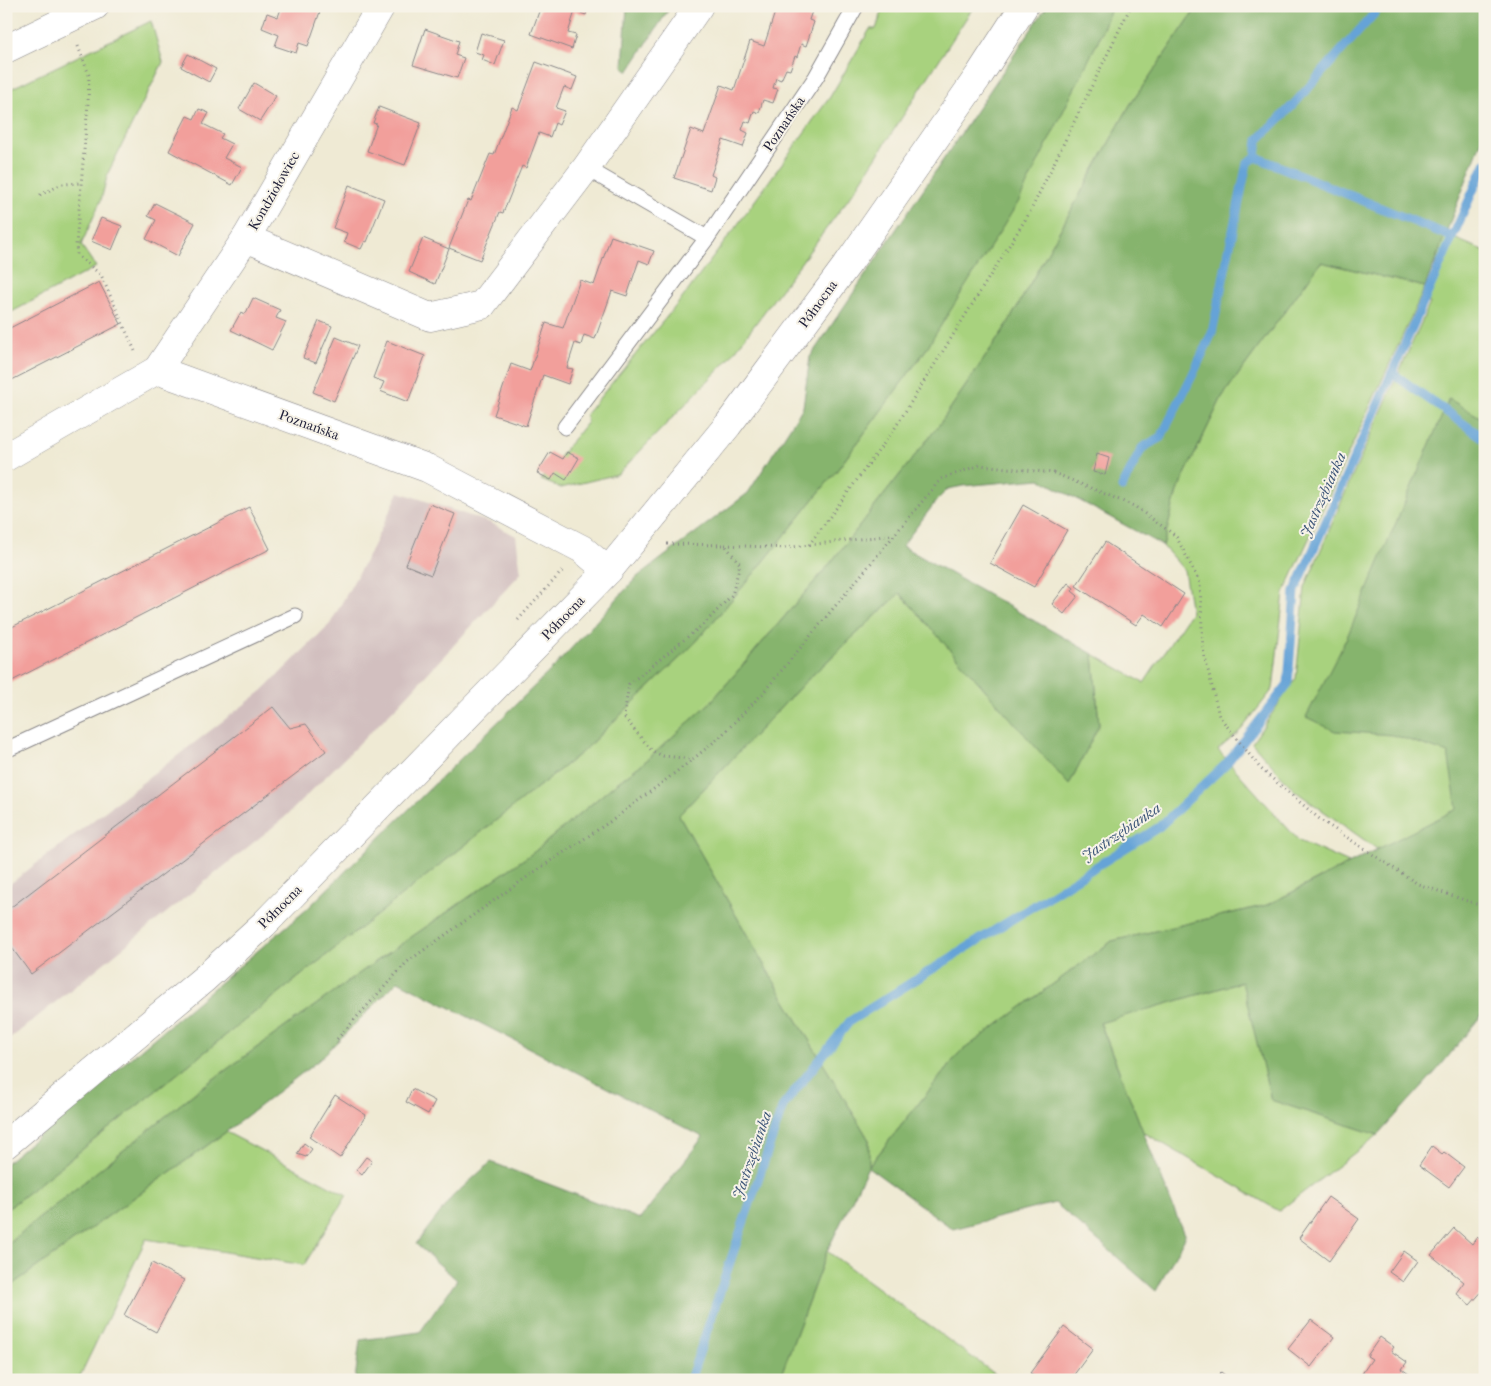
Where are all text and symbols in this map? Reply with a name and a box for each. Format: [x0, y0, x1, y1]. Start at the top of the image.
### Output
street label: Poznańska [759, 93, 809, 155]
street label: Kondziołowiec [245, 149, 303, 233]
street label: Północna [795, 276, 841, 331]
street label: Poznańska [277, 406, 342, 444]
water label: Jastrzębianka [1296, 449, 1350, 540]
street label: Północna [538, 592, 589, 644]
water label: Jastrzębianka [1078, 799, 1164, 865]
street label: Północna [255, 881, 306, 932]
water label: Jastrzębianka [729, 1109, 775, 1201]

